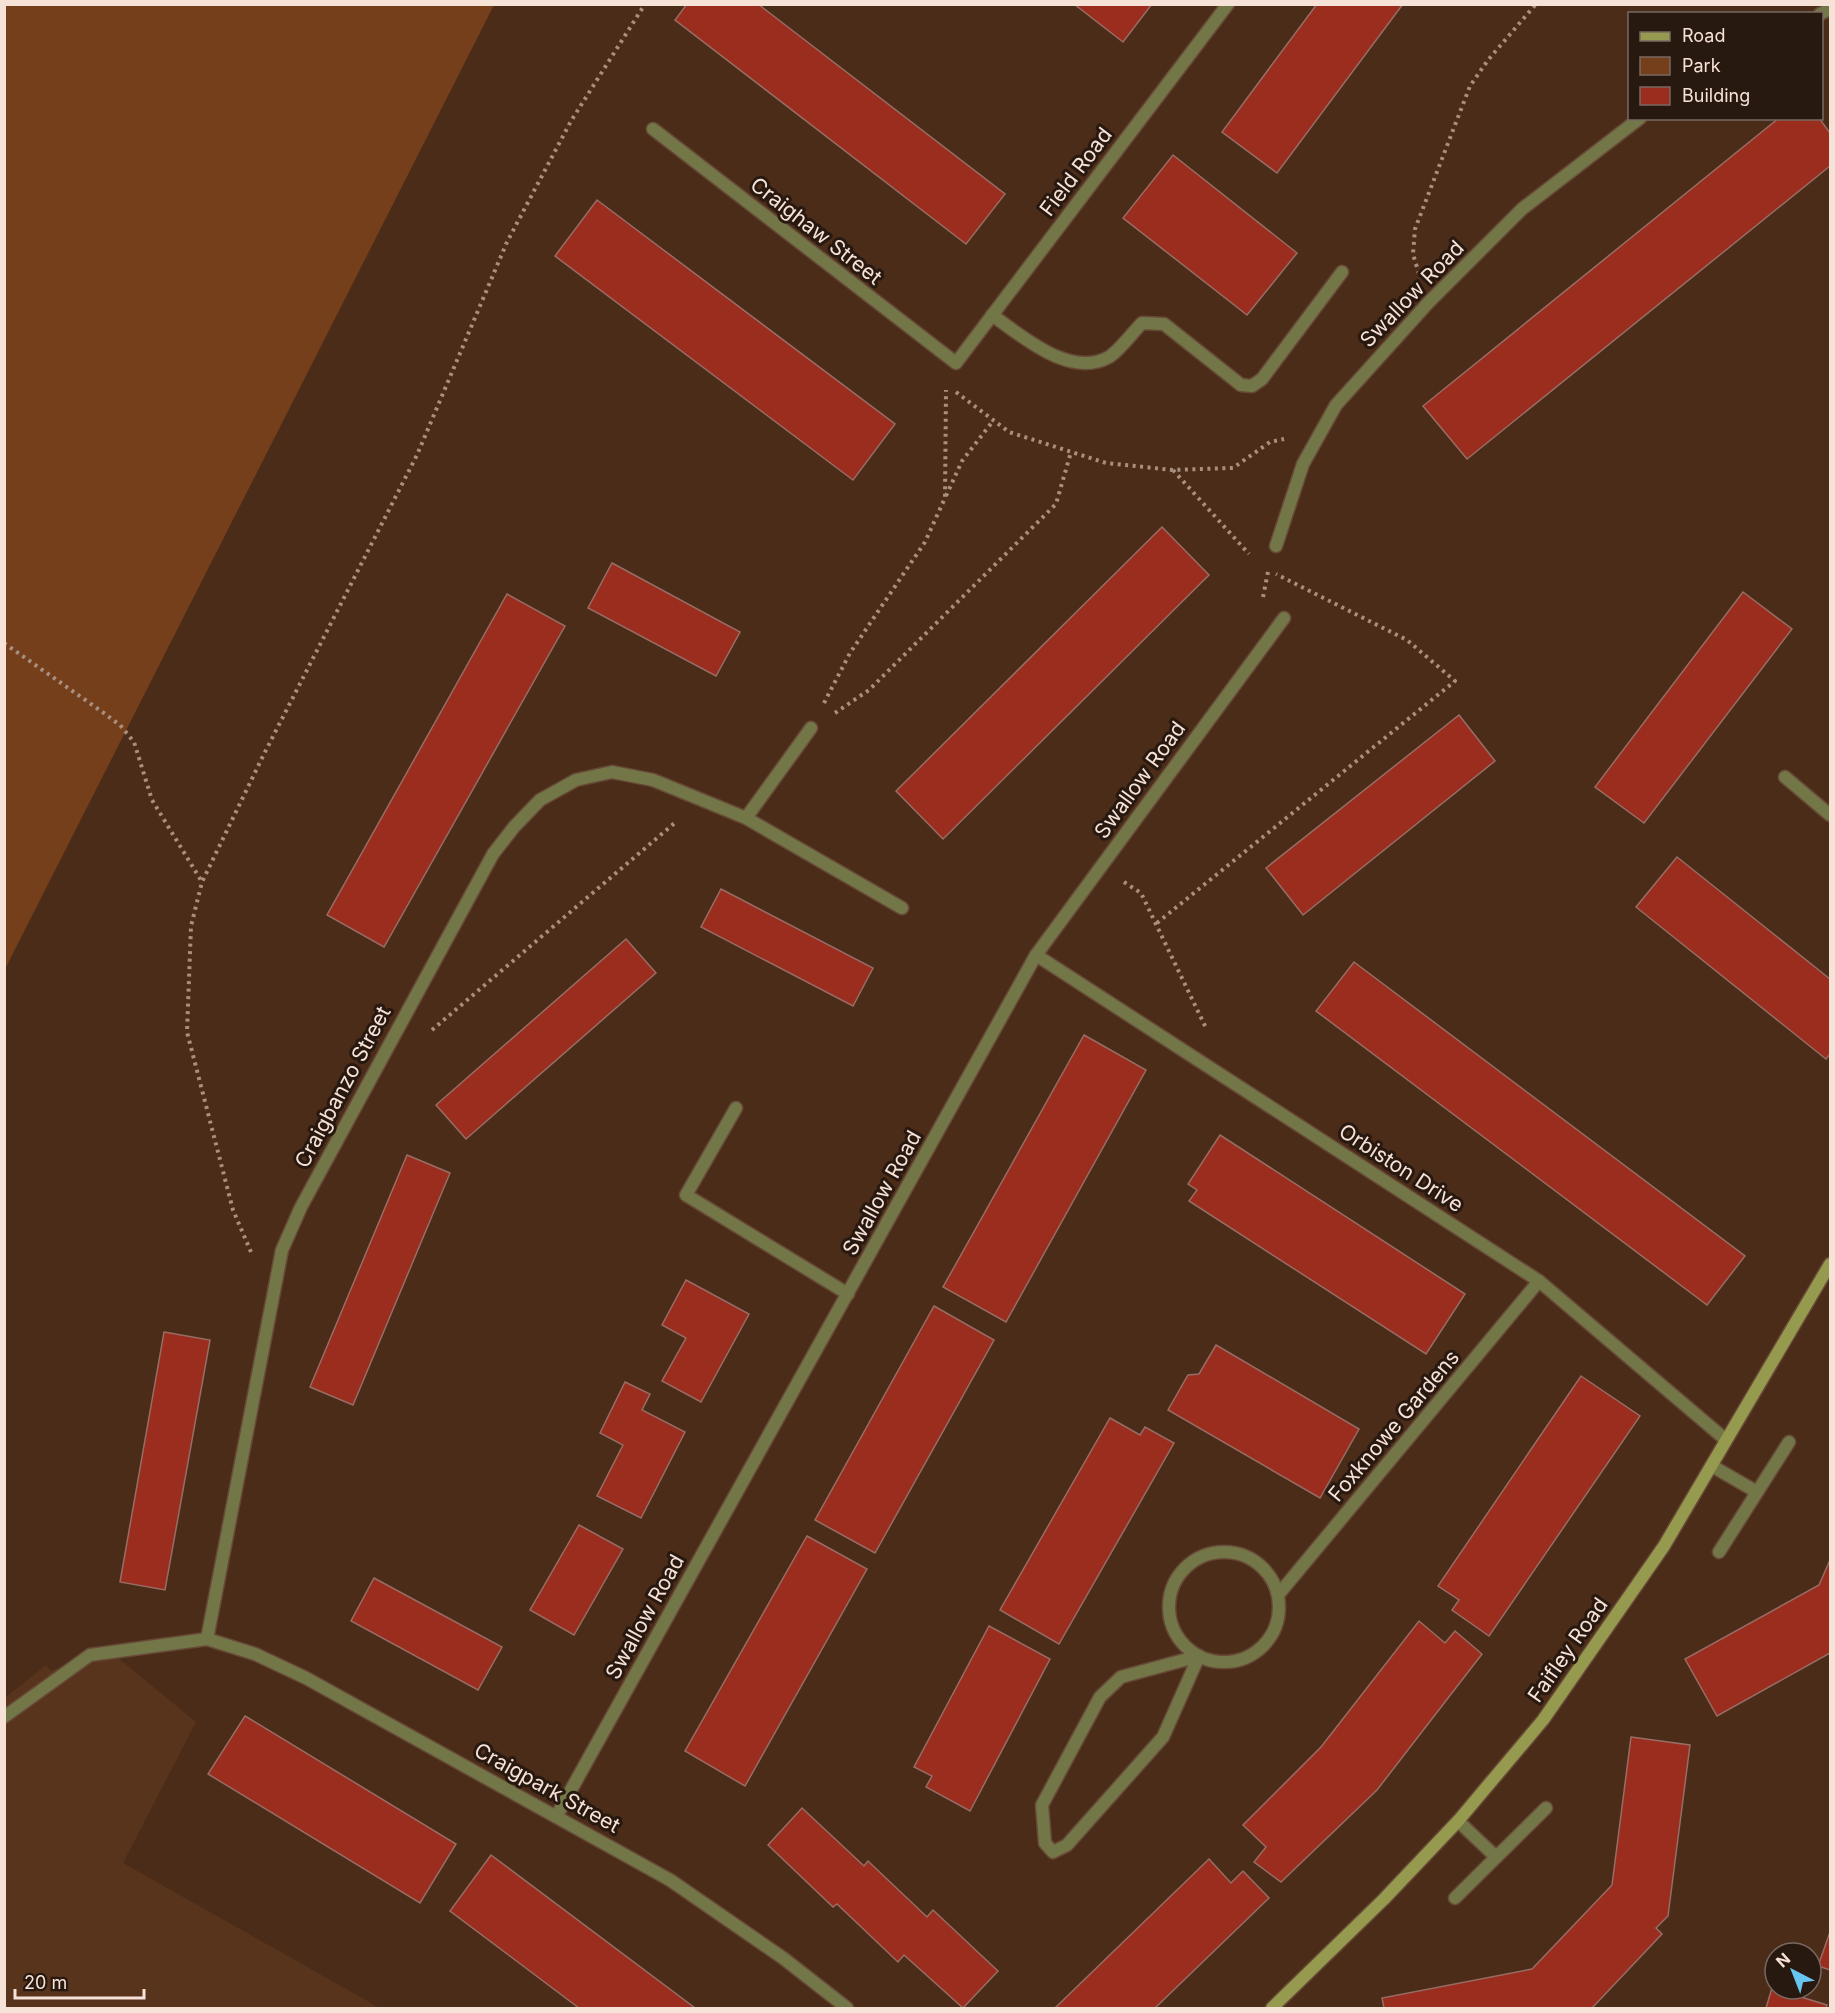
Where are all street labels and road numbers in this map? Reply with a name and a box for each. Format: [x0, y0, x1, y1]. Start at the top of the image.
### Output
street label: Field Road [1034, 123, 1117, 221]
street label: Craighaw Street [746, 172, 887, 290]
street label: Swallow Road [1355, 235, 1469, 352]
street label: Swallow Road [1089, 716, 1190, 843]
street label: Craigbanzo Street [289, 1002, 396, 1172]
street label: Orbiston Drive [1334, 1118, 1468, 1217]
street label: Swallow Road [837, 1126, 926, 1259]
street label: Foxknowe Gardens [1323, 1345, 1464, 1506]
street label: Swallow Road [600, 1550, 689, 1683]
street label: Faifley Road [1522, 1593, 1613, 1707]
street label: Craigpark Street [470, 1737, 625, 1838]

